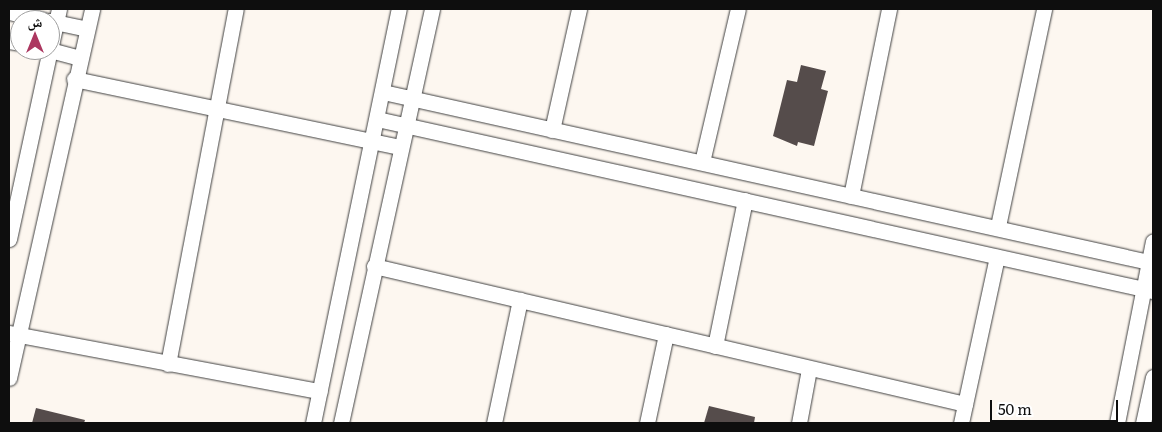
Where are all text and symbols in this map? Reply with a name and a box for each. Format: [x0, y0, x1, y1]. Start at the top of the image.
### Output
north arrow [10, 10, 60, 60]
text: ش [28, 11, 42, 31]
scale bar [992, 390, 1120, 422]
text: 50 m [998, 397, 1032, 420]

